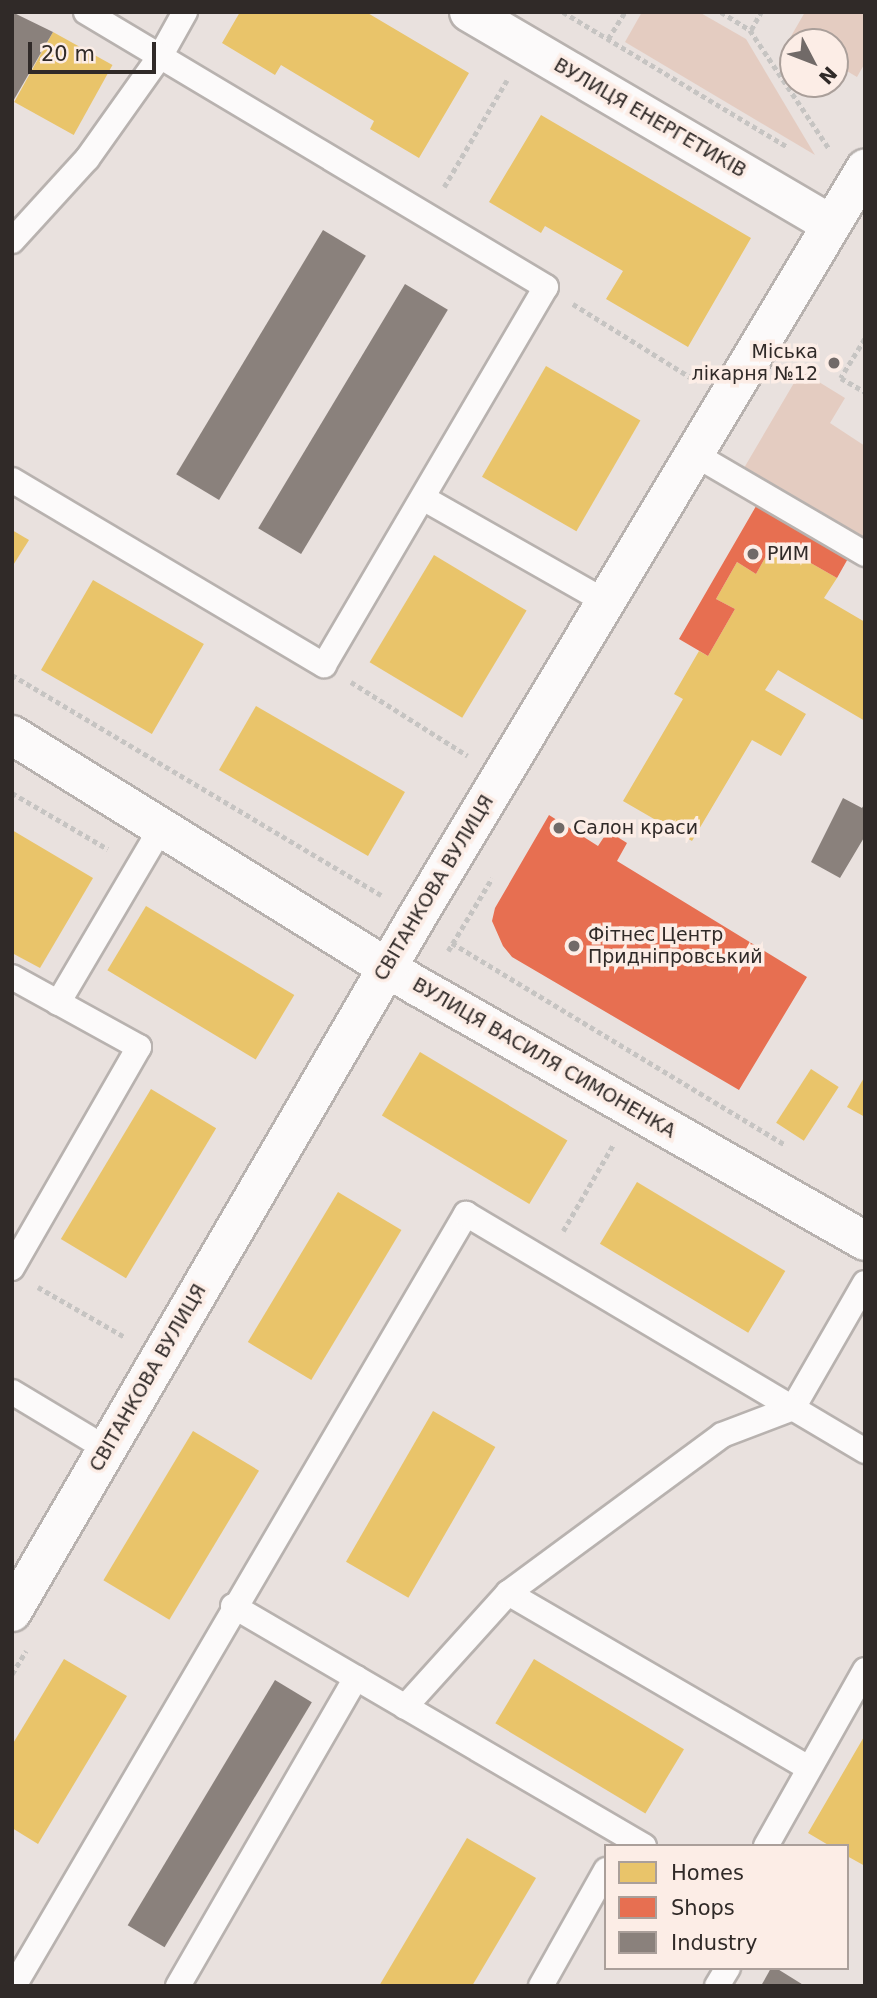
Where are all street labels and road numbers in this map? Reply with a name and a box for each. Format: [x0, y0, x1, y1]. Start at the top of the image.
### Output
street label: ВУЛИЦЯ ЕНЕРГЕТИКІВ [550, 54, 750, 182]
street label: СВІТАНКОВА ВУЛИЦЯ [370, 791, 498, 985]
street label: ВУЛИЦЯ ВАСИЛЯ СИМОНЕНКА [408, 973, 680, 1143]
street label: СВІТАНКОВА ВУЛИЦЯ [85, 1280, 211, 1476]

